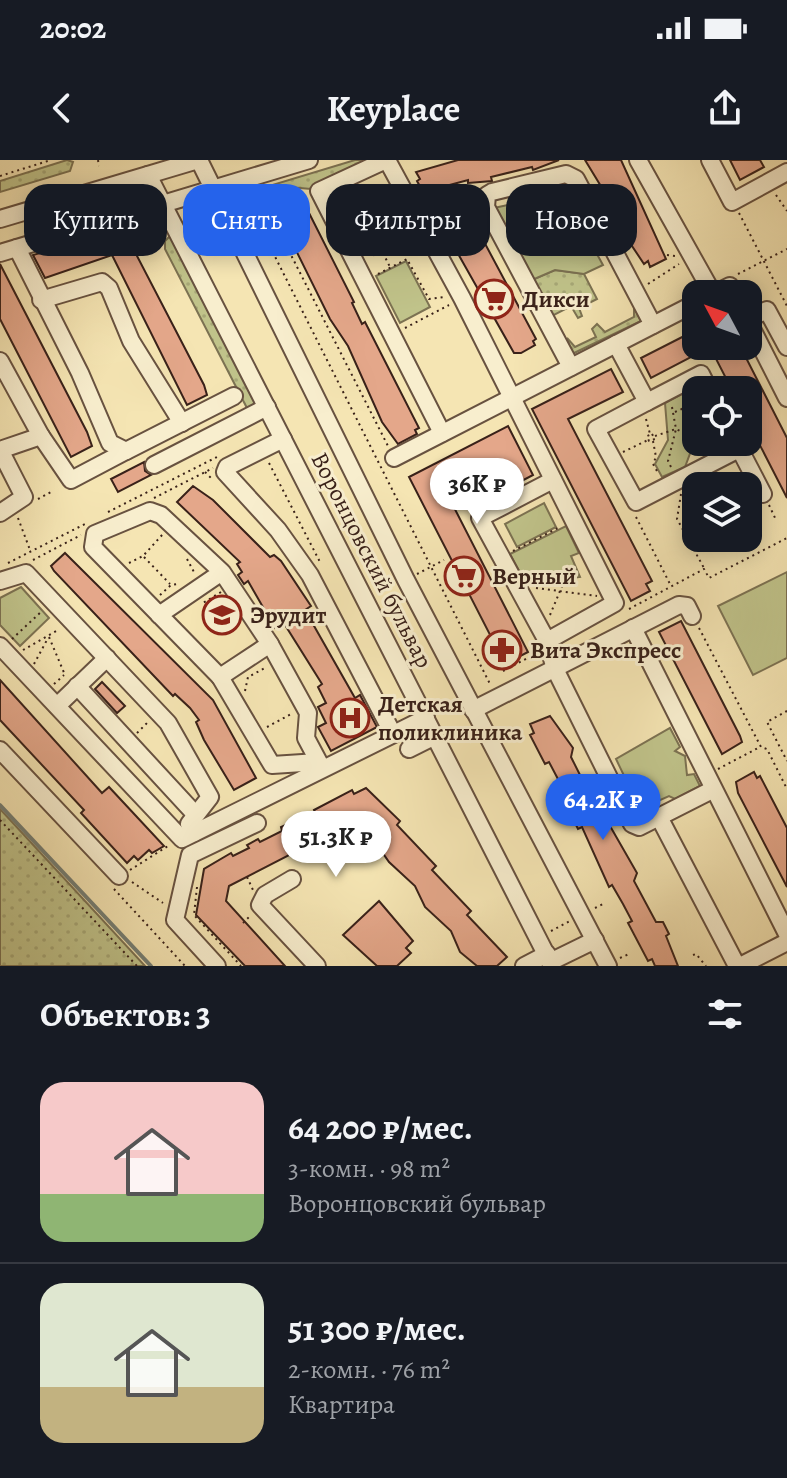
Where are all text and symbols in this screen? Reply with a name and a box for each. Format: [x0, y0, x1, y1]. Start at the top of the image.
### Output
text: 20:02 [40, 8, 106, 48]
text: Keyplace [327, 84, 460, 133]
icon: back [40, 86, 84, 130]
icon: share [703, 86, 747, 130]
chip: Купить [24, 184, 167, 256]
chip: Снять [183, 184, 310, 256]
chip: Фильтры [326, 184, 490, 256]
chip: Новое [506, 184, 637, 256]
supermarket icon: Дикси [473, 278, 515, 320]
north arrow [682, 280, 762, 360]
map controls [682, 280, 762, 552]
place label: Дикси [522, 283, 590, 315]
button: locate [682, 376, 762, 456]
street label: Воронцовский бульвар [304, 447, 440, 673]
pin: 36K ₽ [421, 458, 533, 526]
text: 36K ₽ [448, 466, 506, 501]
button: layers [682, 472, 762, 552]
supermarket icon: Верный [443, 555, 485, 597]
place label: Верный [492, 560, 576, 592]
school or university icon: Эрудит [201, 594, 243, 636]
place label: Эрудит [250, 599, 326, 631]
pharmacy icon: Вита Экспресс [481, 629, 523, 671]
place label: Вита Экспресс [530, 634, 681, 666]
place label: Детская поликлиника [378, 688, 523, 748]
hospital icon: Детская поликлиника [329, 697, 371, 739]
pin: 64.2K ₽ [529, 774, 677, 842]
text: 64.2K ₽ [564, 782, 642, 817]
pin: 51.3K ₽ [262, 811, 410, 879]
text: 51.3K ₽ [299, 819, 373, 854]
text: Объектов: 3 [40, 991, 211, 1038]
icon: filters [703, 992, 747, 1036]
text: 64 200 ₽/мес. [288, 1104, 473, 1151]
icon: home [104, 1114, 200, 1210]
text: 3-комн. · 98 m² [288, 1151, 450, 1186]
text: Воронцовский бульвар [288, 1186, 546, 1221]
text: 51 300 ₽/мес. [288, 1305, 466, 1352]
icon: home [104, 1315, 200, 1411]
text: 2-комн. · 76 m² [288, 1352, 450, 1387]
text: Квартира [288, 1387, 395, 1422]

